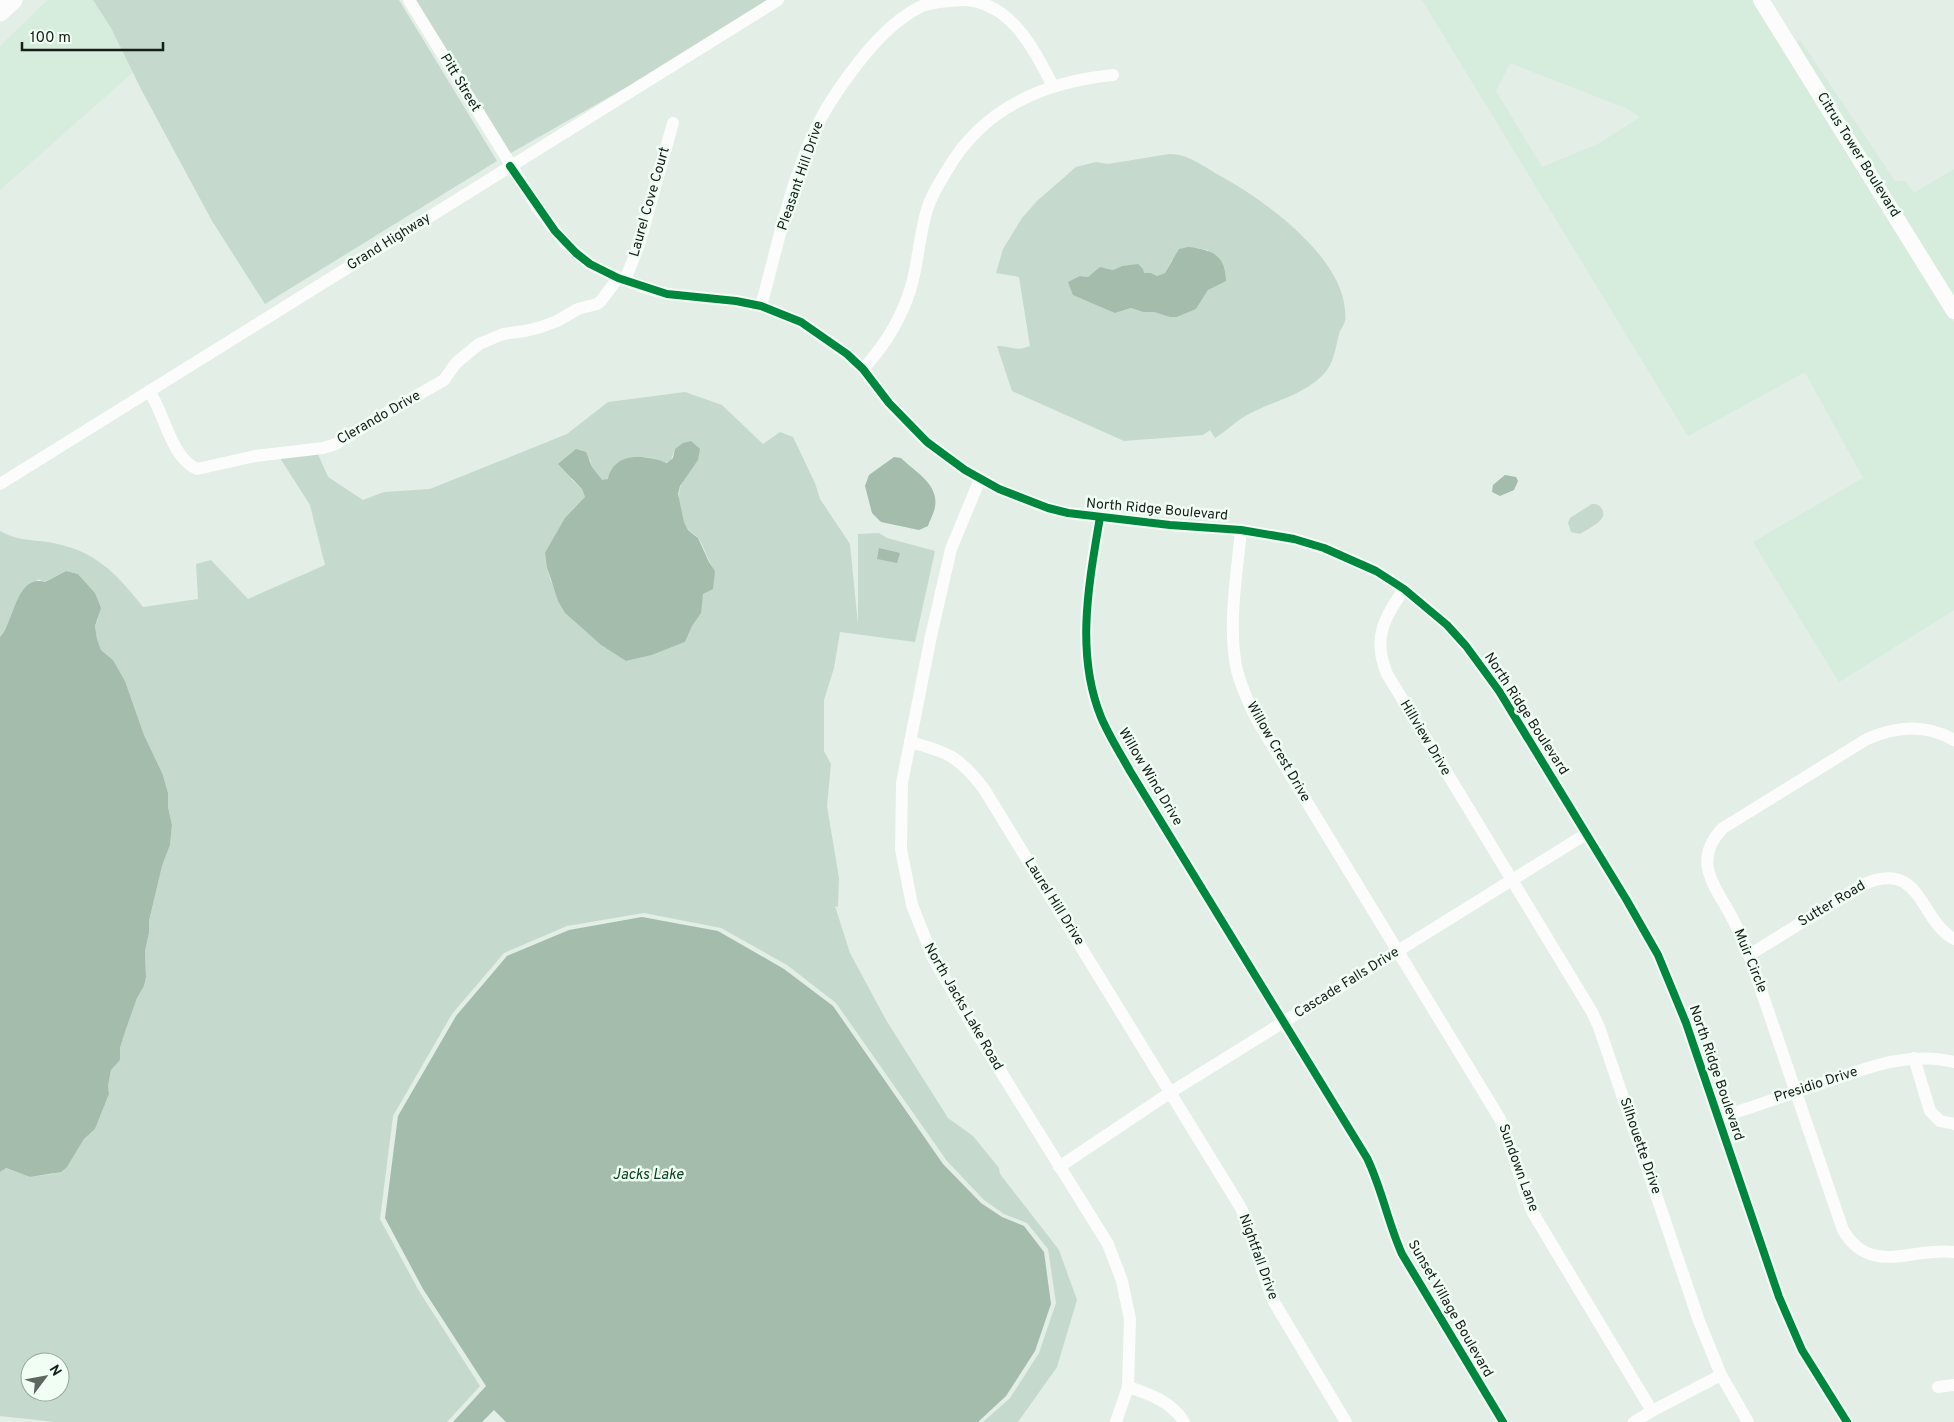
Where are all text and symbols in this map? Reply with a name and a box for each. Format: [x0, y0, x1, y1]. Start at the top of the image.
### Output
scale bar [22, 20, 164, 52]
text: 100 m [30, 29, 71, 48]
street label: Pitt Street [436, 51, 484, 115]
street label: Citrus Tower Boulevard [1813, 89, 1903, 221]
street label: Pleasant Hill Drive [774, 119, 828, 233]
street label: Laurel Cove Court [626, 145, 674, 259]
street label: Grand Highway [344, 210, 434, 274]
street label: Clerando Drive [334, 387, 424, 449]
street label: North Ridge Boulevard [1085, 495, 1229, 525]
street label: North Ridge Boulevard [1480, 650, 1572, 778]
street label: Hillview Drive [1396, 697, 1454, 779]
street label: Willow Crest Drive [1242, 699, 1314, 805]
street label: Willow Wind Drive [1114, 725, 1186, 829]
street label: Laurel Hill Drive [1020, 855, 1088, 949]
street label: Sutter Road [1795, 877, 1869, 931]
street label: Muir Circle [1730, 927, 1770, 995]
street label: North Jacks Lake Road [920, 940, 1006, 1074]
street label: Cascade Falls Drive [1291, 944, 1403, 1022]
street label: North Ridge Boulevard [1685, 1003, 1747, 1143]
street label: Presidio Drive [1772, 1063, 1860, 1107]
street label: Silhouette Drive [1616, 1096, 1664, 1196]
street label: Sundown Lane [1494, 1122, 1542, 1214]
water label: Jacks Lake [613, 1166, 684, 1185]
street label: Nightfall Drive [1235, 1212, 1281, 1302]
street label: Sunset Village Boulevard [1404, 1237, 1496, 1381]
north arrow [20, 1352, 70, 1402]
text: N [45, 1362, 65, 1380]

